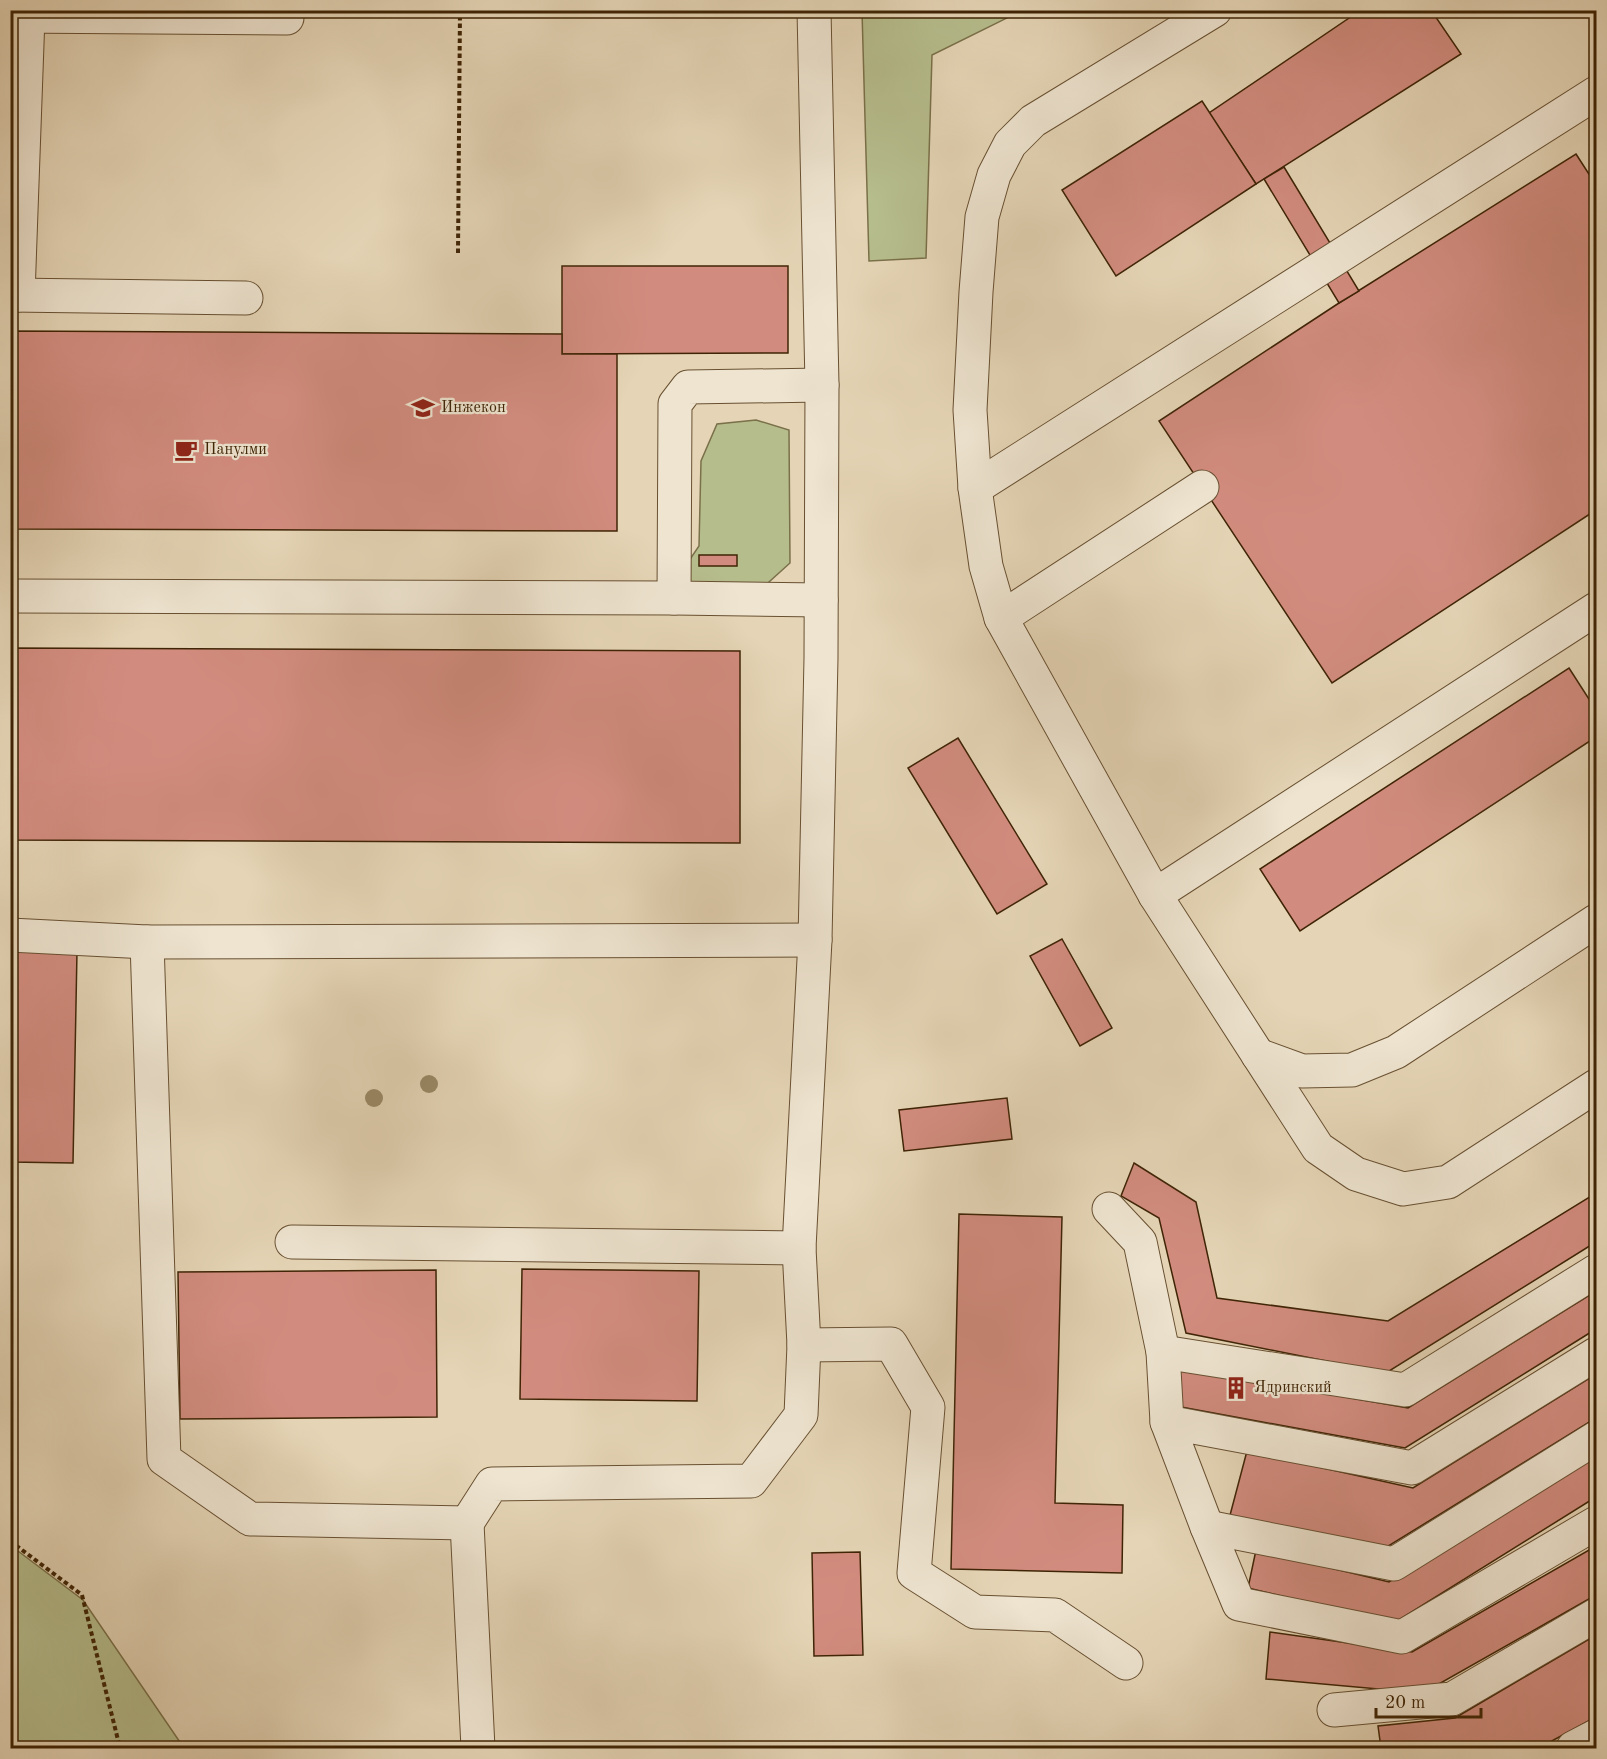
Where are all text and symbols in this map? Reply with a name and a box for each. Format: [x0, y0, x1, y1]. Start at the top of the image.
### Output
school or university icon: Инжекон [410, 395, 436, 421]
place label: Инжекон [441, 400, 506, 416]
cafe icon: Панулми [173, 437, 199, 463]
place label: Панулми [204, 442, 267, 458]
building icon: Ядринский [1223, 1375, 1249, 1401]
place label: Ядринский [1254, 1380, 1332, 1396]
scale bar [1376, 1681, 1481, 1719]
text: 20 m [1385, 1694, 1425, 1712]

